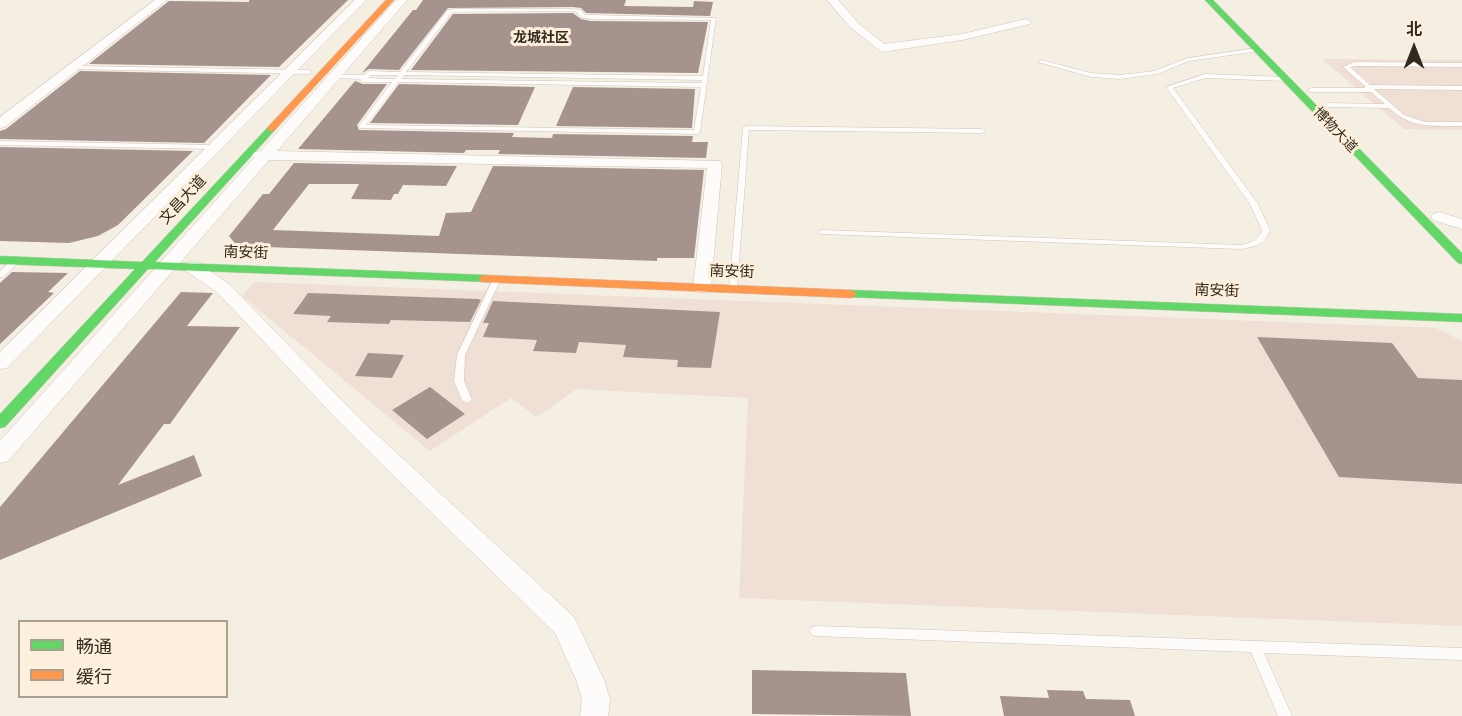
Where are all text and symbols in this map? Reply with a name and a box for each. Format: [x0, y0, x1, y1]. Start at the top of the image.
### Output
north arrow [1384, 18, 1444, 78]
text: 北 [1406, 20, 1422, 39]
district label: 龙城社区 [513, 30, 569, 46]
street label: 博物大道 [1310, 104, 1360, 156]
street label: 文昌大道 [156, 172, 210, 228]
street label: 南安街 [223, 243, 269, 263]
street label: 南安街 [709, 262, 755, 282]
street label: 南安街 [1194, 281, 1240, 301]
legend [18, 620, 228, 698]
text: 畅通 [76, 636, 112, 658]
text: 缓行 [76, 666, 112, 688]

